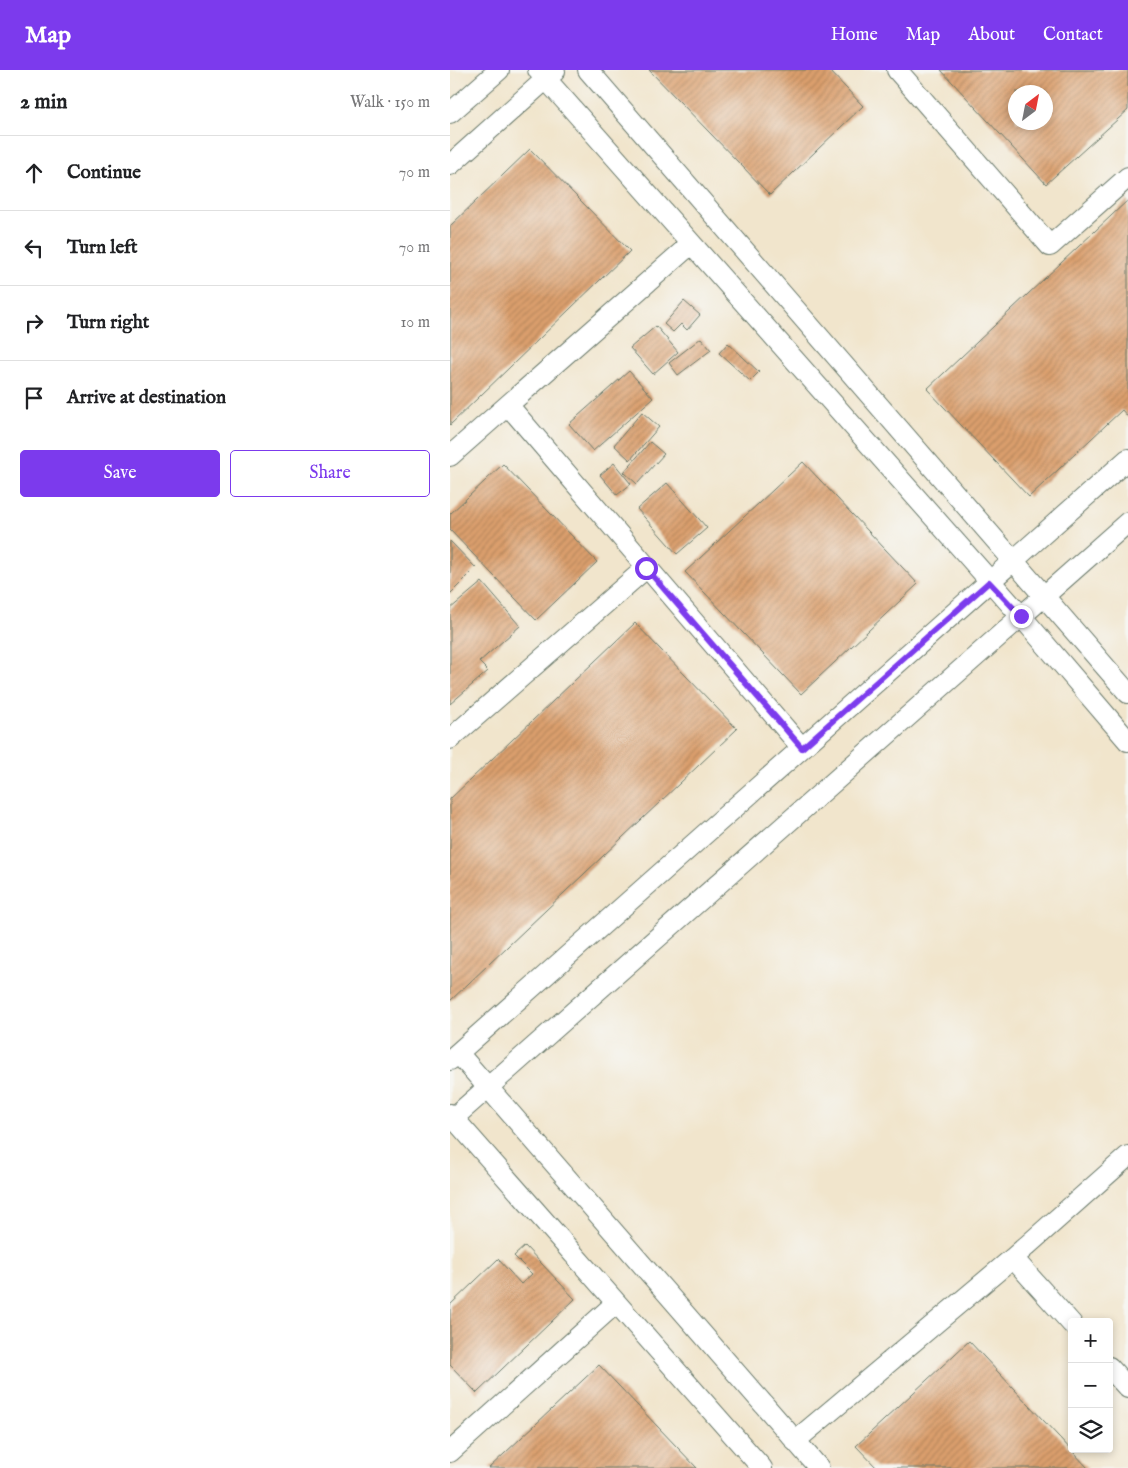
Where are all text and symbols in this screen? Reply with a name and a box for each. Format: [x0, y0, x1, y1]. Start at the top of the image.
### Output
text: Map [25, 20, 71, 51]
text: Home [831, 24, 878, 47]
text: Map [906, 24, 940, 47]
text: About [968, 24, 1015, 47]
text: Contact [1043, 24, 1103, 47]
north arrow [1008, 85, 1053, 130]
text: 2 min [20, 89, 67, 116]
text: Walk · 150 m [350, 93, 430, 113]
icon: ahead [20, 159, 48, 187]
text: Continue [67, 161, 141, 185]
text: 70 m [399, 163, 430, 183]
icon: left [20, 234, 48, 262]
text: Turn left [67, 236, 138, 260]
text: 70 m [399, 238, 430, 258]
icon: right [20, 309, 48, 337]
text: Turn right [67, 311, 149, 335]
text: 10 m [400, 313, 430, 333]
icon: arrive [20, 384, 48, 412]
text: Arrive at destination [67, 386, 226, 410]
button: Save [20, 450, 220, 497]
button: Share [230, 450, 430, 497]
route start [635, 557, 658, 580]
route end [1010, 605, 1033, 628]
map controls [1068, 1318, 1113, 1453]
button: + [1068, 1318, 1113, 1363]
button: − [1068, 1363, 1113, 1408]
button: layers [1068, 1408, 1113, 1453]

